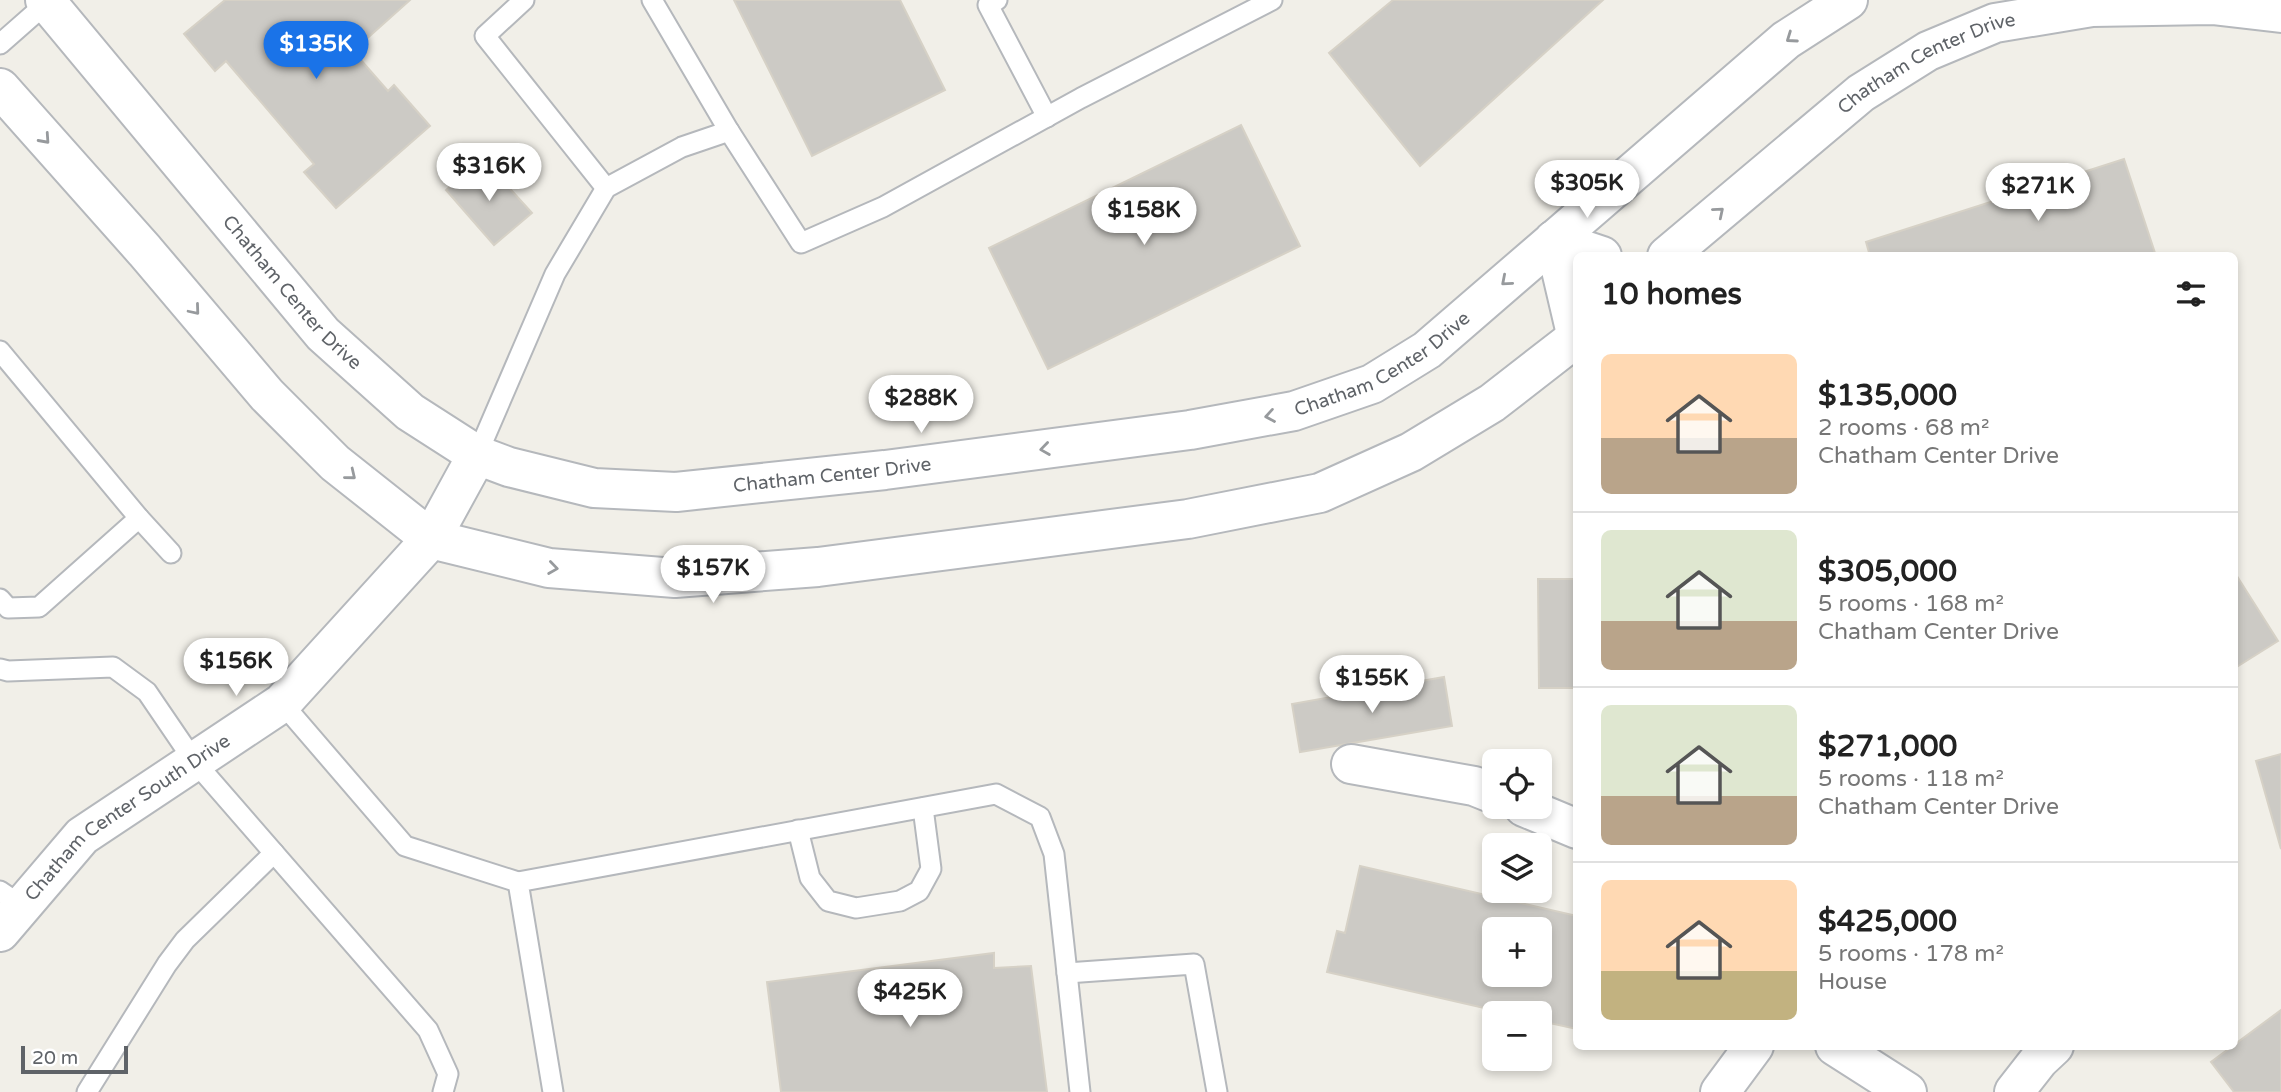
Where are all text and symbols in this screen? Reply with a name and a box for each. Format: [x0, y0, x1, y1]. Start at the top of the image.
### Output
street label: Chatham Center Drive [1833, 9, 2017, 119]
pin: $135K [267, 22, 365, 81]
text: $135K [280, 30, 352, 58]
one-way arrow [1786, 30, 1799, 42]
one-way arrow [37, 131, 49, 144]
pin: $316K [440, 144, 538, 203]
text: $316K [453, 152, 525, 180]
pin: $305K [1538, 160, 1636, 220]
pin: $271K [1989, 164, 2087, 223]
text: $305K [1551, 169, 1623, 197]
text: $271K [2002, 172, 2074, 200]
pin: $158K [1095, 188, 1193, 247]
text: $158K [1108, 196, 1180, 224]
one-way arrow [1710, 208, 1723, 220]
street label: Chatham Center Drive [218, 211, 366, 374]
one-way arrow [1502, 273, 1515, 285]
icon: filters [2172, 275, 2210, 313]
text: 10 homes [1601, 276, 1742, 313]
one-way arrow [187, 302, 199, 315]
street label: Chatham Center Drive [1291, 307, 1474, 421]
pin: $288K [872, 376, 970, 435]
text: $135,000 [1818, 377, 1957, 414]
icon: home [1657, 382, 1741, 466]
text: $288K [885, 384, 957, 412]
one-way arrow [1264, 407, 1276, 422]
text: 2 rooms · 68 m² [1818, 414, 1989, 442]
one-way arrow [1039, 441, 1051, 456]
text: Chatham Center Drive [1818, 442, 2059, 470]
street label: Chatham Center Drive [732, 453, 933, 497]
one-way arrow [344, 467, 356, 480]
pin: $157K [664, 546, 762, 605]
text: $305,000 [1818, 553, 1957, 590]
text: $157K [677, 554, 749, 582]
icon: home [1657, 558, 1741, 642]
one-way arrow [547, 560, 559, 575]
text: 5 rooms · 168 m² [1818, 590, 2004, 618]
text: Chatham Center Drive [1818, 618, 2059, 646]
pin: $156K [187, 638, 285, 698]
text: $156K [200, 647, 272, 675]
pin: $155K [1323, 656, 1421, 715]
text: $155K [1336, 664, 1408, 692]
text: $271,000 [1818, 728, 1957, 765]
street label: Chatham Center South Drive [20, 730, 234, 906]
icon: home [1657, 733, 1741, 817]
map controls [1482, 749, 1552, 1071]
button: locate [1482, 749, 1552, 819]
text: 5 rooms · 118 m² [1818, 765, 2004, 793]
text: Chatham Center Drive [1818, 793, 2059, 821]
button: layers [1482, 833, 1552, 903]
text: $425,000 [1818, 903, 1957, 940]
icon: home [1657, 908, 1741, 992]
button: + [1482, 917, 1552, 987]
text: 5 rooms · 178 m² [1818, 940, 2004, 968]
text: House [1818, 968, 1887, 996]
pin: $425K [861, 970, 959, 1029]
text: $425K [874, 978, 946, 1006]
button: − [1482, 1001, 1552, 1071]
scale bar [21, 1043, 128, 1075]
text: 20 m [32, 1047, 78, 1069]

